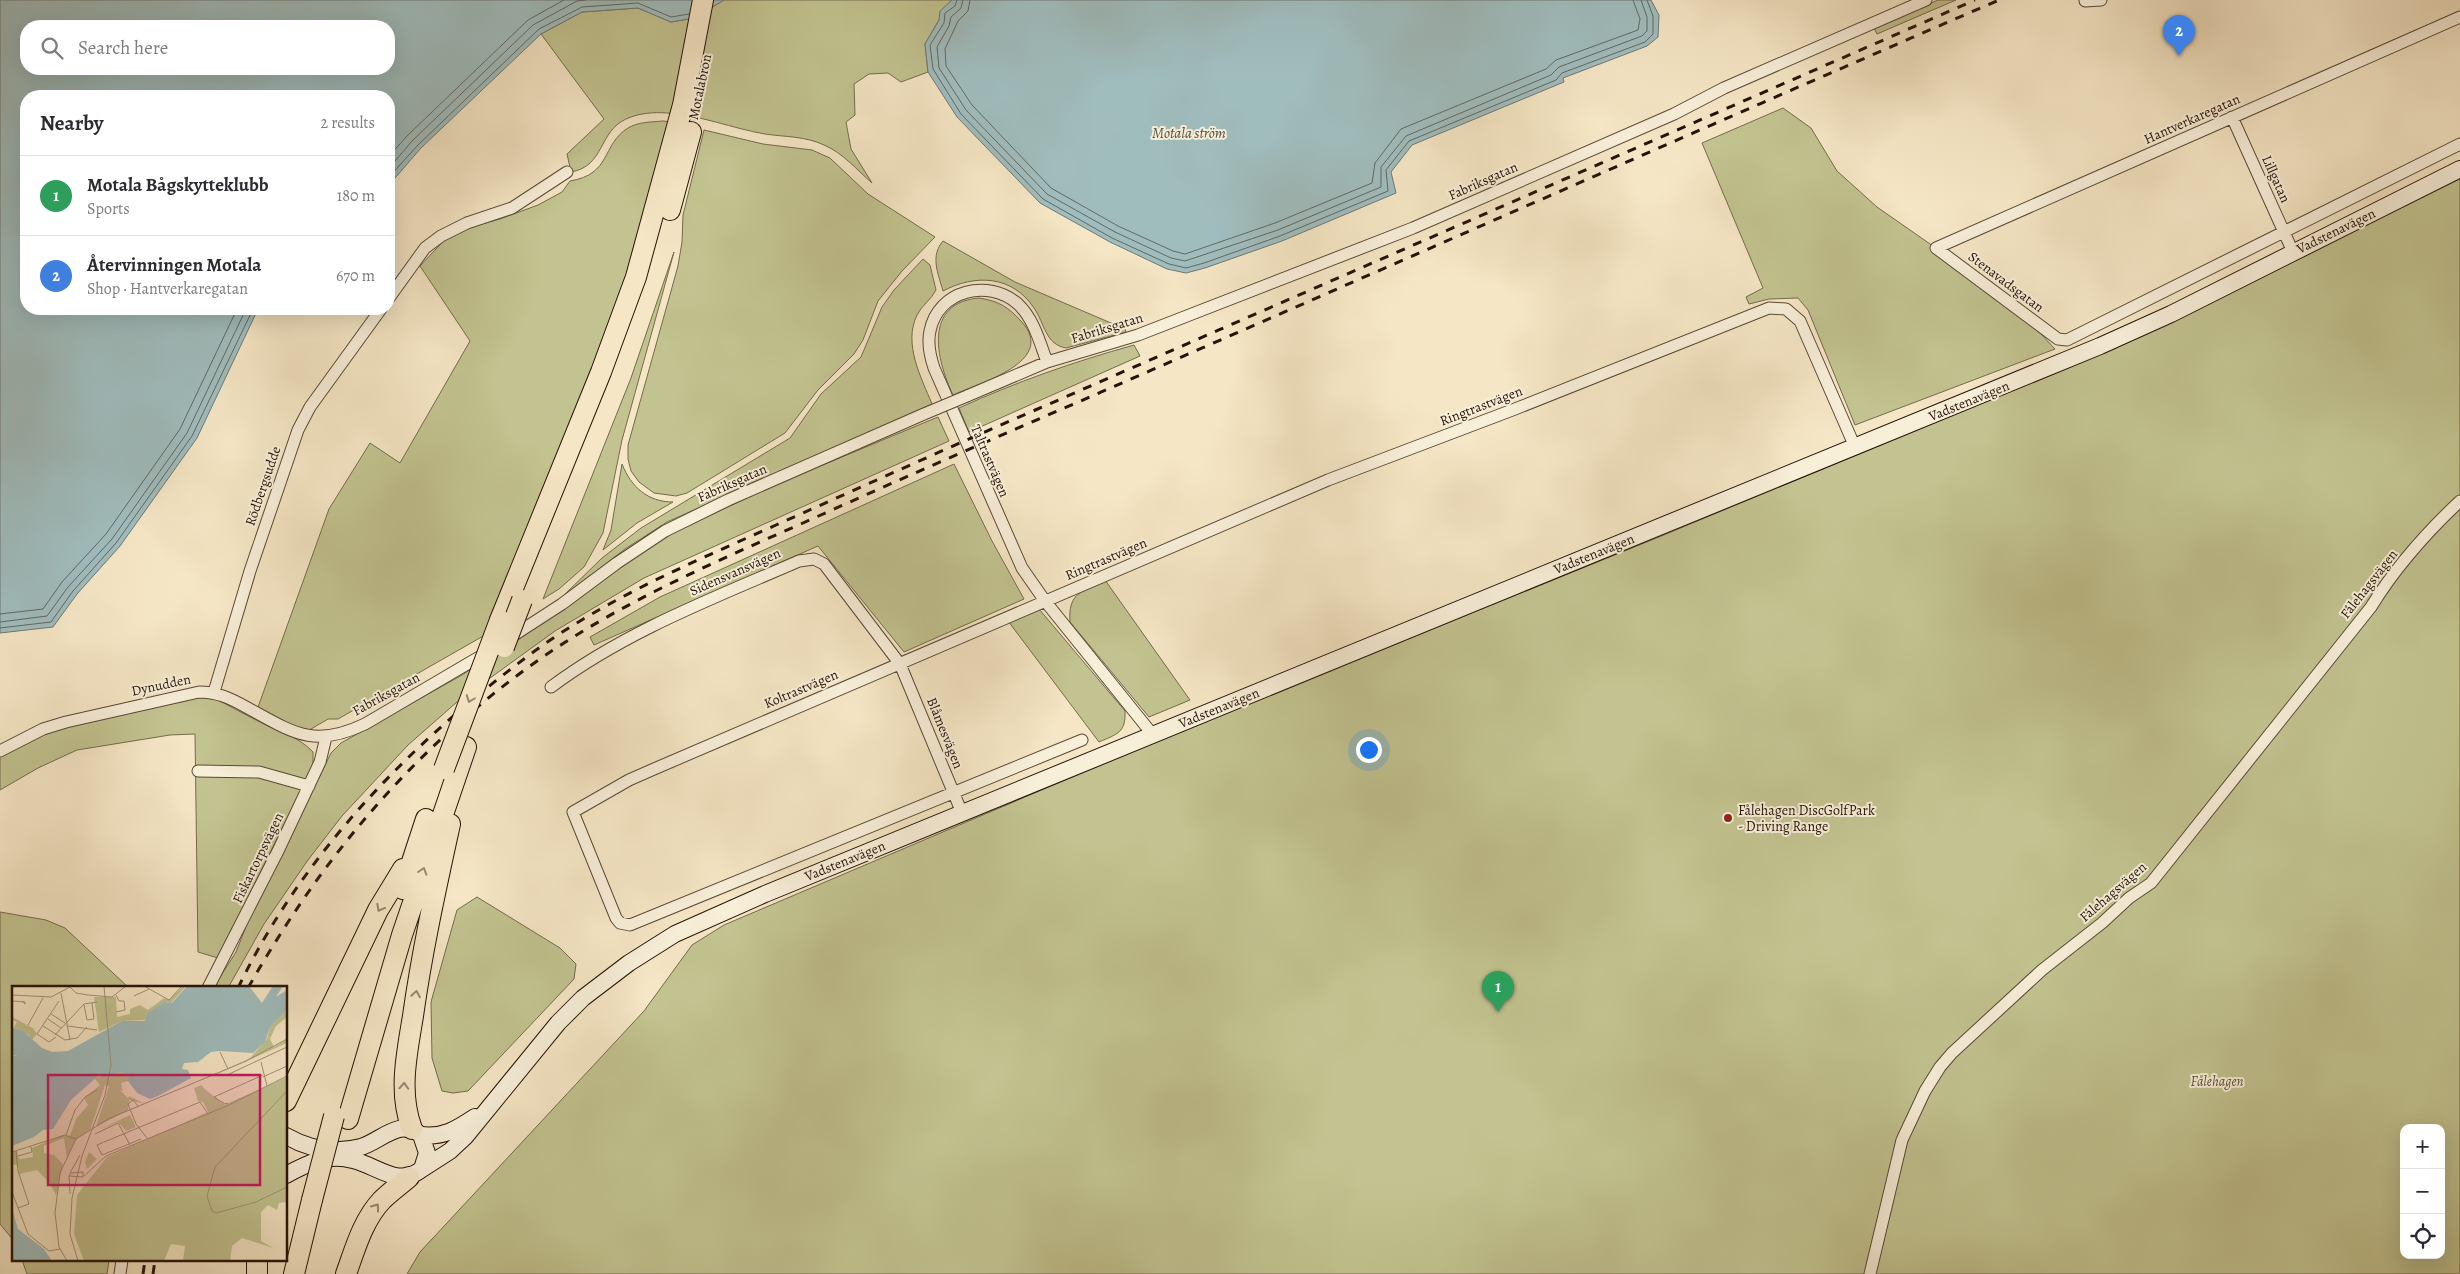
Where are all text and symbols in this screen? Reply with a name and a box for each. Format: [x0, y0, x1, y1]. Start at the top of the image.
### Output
pin: 2 [2163, 15, 2195, 56]
search box [20, 20, 395, 75]
icon: search [38, 34, 66, 62]
text: Search here [78, 35, 168, 61]
street label: Motalabron [684, 52, 716, 122]
street label: Hantverkaregatan [2141, 89, 2243, 149]
text: Nearby [40, 109, 103, 137]
text: 2 results [320, 112, 375, 134]
water label: Motala ström [1152, 123, 1226, 143]
street label: Lillgatan [2257, 152, 2295, 206]
street label: Fabriksgatan [1445, 157, 1521, 205]
text: Motala Bågskytteklubb [87, 172, 269, 198]
text: 1 [53, 185, 59, 207]
text: 180 m [337, 185, 375, 207]
text: Sports [87, 198, 130, 220]
street label: Vadstenavägen [2293, 204, 2379, 259]
street label: Stenavadsgatan [1964, 247, 2048, 317]
text: Återvinningen Motala [87, 252, 262, 278]
text: 2 [52, 265, 60, 287]
text: 670 m [336, 265, 375, 287]
text: Shop · Hantverkaregatan [87, 278, 248, 300]
street label: Fabriksgatan [1069, 308, 1146, 348]
street label: Vadstenavägen [1925, 376, 2012, 426]
street label: Ringtrastvägen [1437, 381, 1525, 430]
street label: Taltrastvägen [966, 422, 1014, 500]
street label: Rödbergsudde [241, 444, 285, 528]
street label: Fabriksgatan [694, 459, 770, 507]
street label: Vadstenavägen [1550, 529, 1637, 579]
street label: Ringtrastvägen [1062, 533, 1150, 585]
street label: Sidensvansvägen [687, 543, 784, 601]
street label: Fålehagsvägen [2336, 545, 2402, 623]
street label: Koltrastvägen [761, 665, 841, 713]
street label: Fabriksgatan [349, 668, 423, 720]
street label: Dynudden [129, 669, 193, 701]
street label: Vadstenavägen [1175, 683, 1262, 733]
one-way arrow [465, 694, 475, 702]
street label: Blåmesvägen [922, 695, 968, 772]
your location [1356, 737, 1382, 763]
place label: Fålehagen DiscGolfPark - Driving Range [1738, 801, 1875, 836]
street label: Fiskartorpsvägen [228, 809, 288, 906]
marker: Fålehagen DiscGolfPark - Driving Range [1722, 812, 1734, 824]
street label: Vadstenavägen [801, 836, 888, 886]
street label: Fålehagsvägen [2075, 857, 2151, 926]
one-way arrow [417, 867, 427, 876]
one-way arrow [376, 903, 386, 912]
pin: 1 [1482, 971, 1514, 1012]
inset map [12, 986, 288, 1262]
one-way arrow [410, 990, 421, 998]
park label: Fålehagen [2191, 1072, 2243, 1091]
one-way arrow [399, 1082, 410, 1090]
map controls [2400, 1124, 2445, 1259]
button: + [2400, 1124, 2445, 1169]
button: − [2400, 1169, 2445, 1214]
one-way arrow [371, 1204, 379, 1213]
button: locate [2400, 1214, 2445, 1259]

